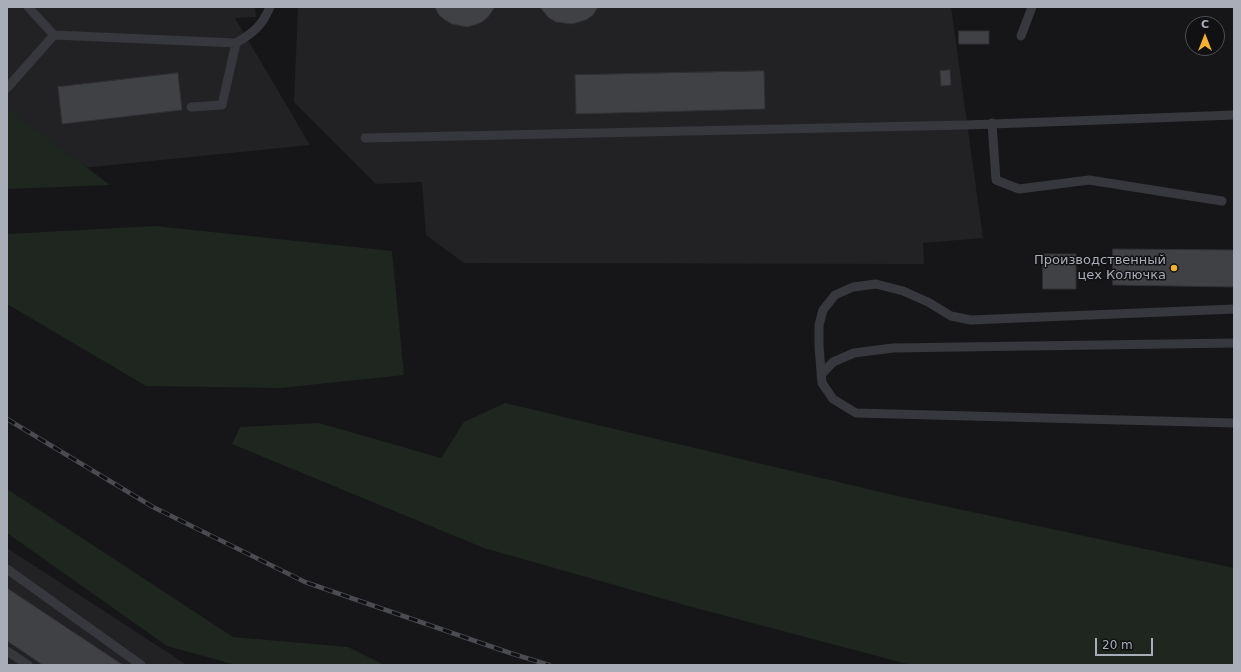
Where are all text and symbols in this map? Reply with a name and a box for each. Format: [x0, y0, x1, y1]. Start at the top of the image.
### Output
north arrow [1185, 16, 1225, 56]
text: С [1201, 18, 1209, 31]
place label: Производственный цех Колючка [1034, 253, 1166, 284]
marker: Производственный цех Колючка [1169, 263, 1179, 273]
scale bar [1097, 630, 1155, 656]
text: 20 m [1102, 638, 1133, 652]

